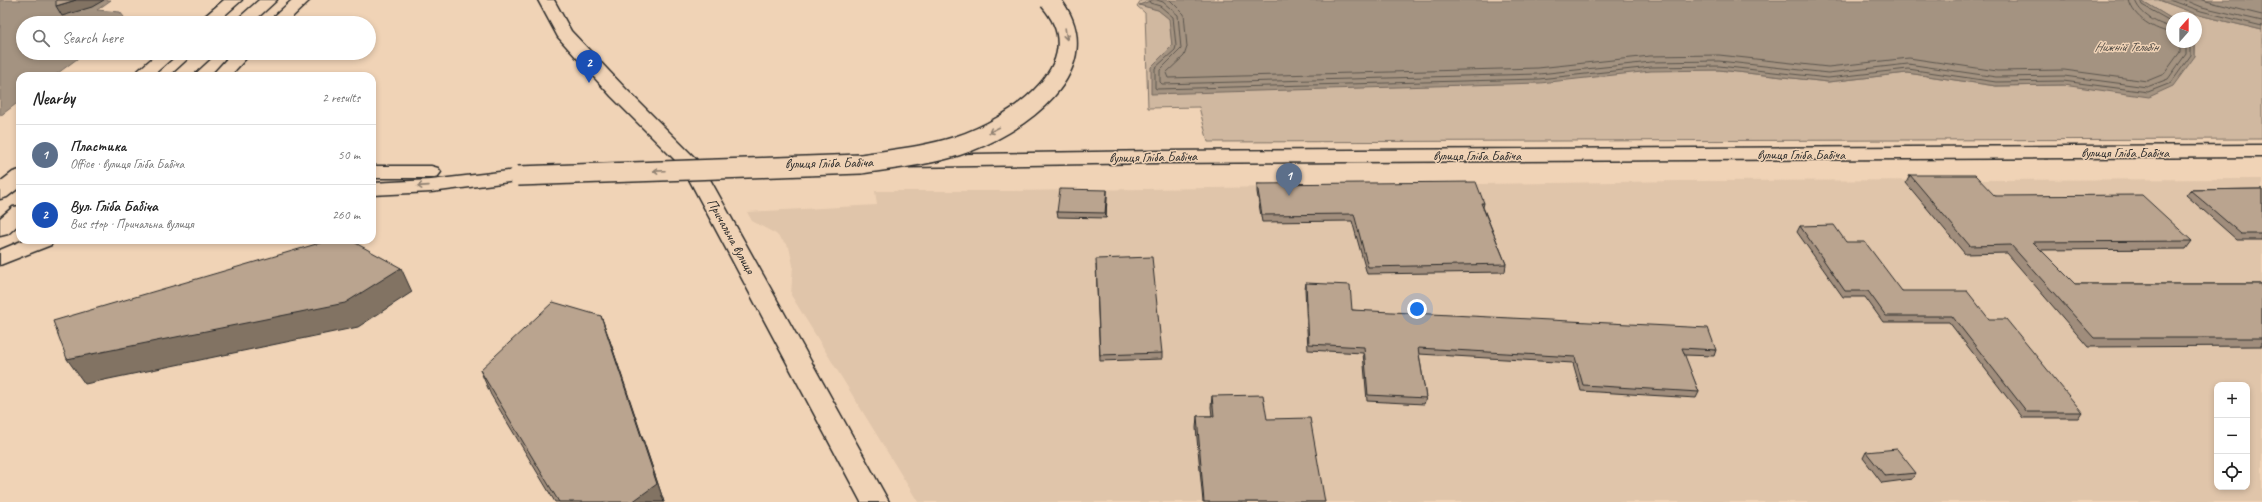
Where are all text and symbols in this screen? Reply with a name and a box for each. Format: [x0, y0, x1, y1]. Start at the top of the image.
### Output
north arrow [2166, 12, 2202, 48]
search box [16, 16, 376, 60]
icon: search [30, 27, 52, 49]
one-way arrow [1062, 27, 1070, 40]
text: Search here [62, 29, 123, 48]
water label: Нижній Тельбін [2094, 39, 2160, 55]
pin: 2 [576, 50, 602, 83]
text: Nearby [32, 88, 75, 109]
text: 2 results [322, 90, 360, 106]
one-way arrow [988, 127, 1000, 134]
text: Пластика [70, 137, 126, 156]
street label: вулиця Гліба Бабіча [2081, 144, 2170, 161]
street label: вулиця Гліба Бабіча [1757, 146, 1846, 163]
text: 1 [42, 147, 48, 163]
text: 50 m [338, 147, 360, 163]
street label: вулиця Гліба Бабіча [1433, 147, 1522, 164]
street label: вулиця Гліба Бабіча [1109, 148, 1198, 166]
street label: вулиця Гліба Бабіча [785, 154, 874, 172]
text: Office · вулиця Гліба Бабіча [70, 156, 184, 172]
pin: 1 [1276, 163, 1302, 196]
one-way arrow [653, 168, 666, 175]
one-way arrow [417, 183, 430, 190]
street label: Причальна вулиця [703, 195, 759, 278]
text: Вул. Гліба Бабіча [70, 197, 158, 216]
text: 2 [42, 207, 48, 223]
text: 260 m [332, 207, 360, 223]
text: Bus stop · Причальна вулиця [70, 216, 194, 232]
your location [1407, 299, 1427, 319]
map controls [2214, 382, 2250, 490]
button: + [2214, 382, 2250, 418]
button: − [2214, 418, 2250, 454]
button: locate [2214, 454, 2250, 490]

